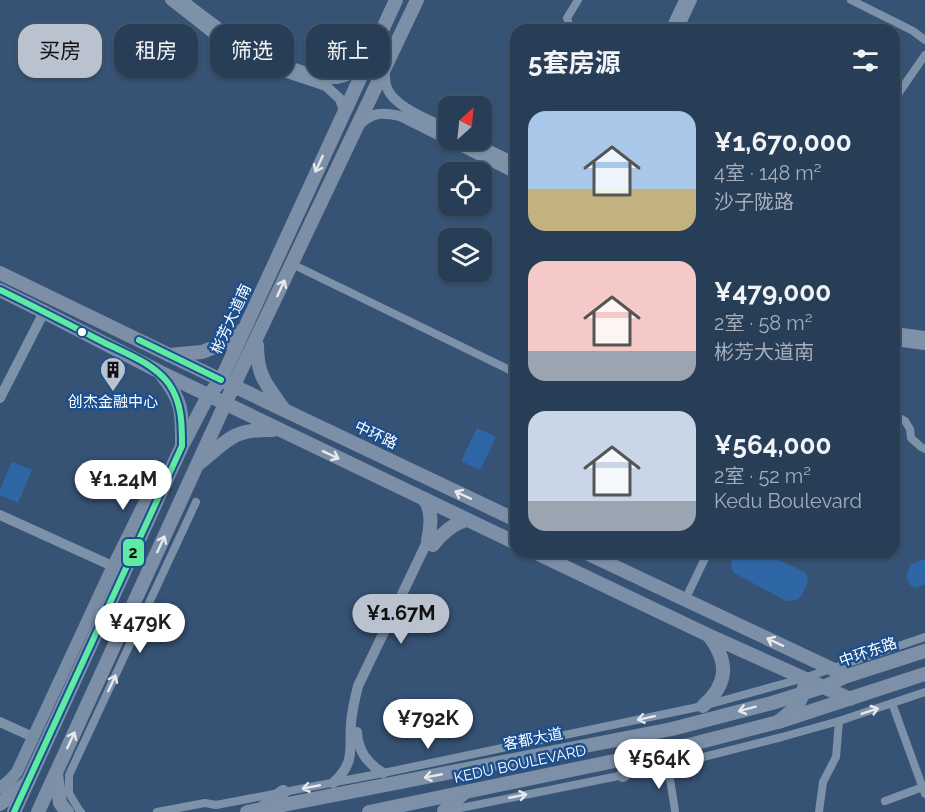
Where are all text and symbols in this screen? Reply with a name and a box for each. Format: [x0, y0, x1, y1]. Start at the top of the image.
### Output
chip: 买房 [18, 24, 102, 78]
chip: 租房 [114, 24, 198, 78]
chip: 筛选 [210, 24, 294, 78]
chip: 新上 [306, 24, 390, 78]
icon: filters [849, 44, 882, 77]
text: 5套房源 [528, 48, 620, 78]
north arrow [438, 96, 492, 150]
map controls [438, 96, 492, 282]
text: ¥1,670,000 [714, 127, 852, 157]
icon: home [576, 135, 648, 207]
one-way arrow [313, 155, 325, 173]
text: 4室 · 148 m² [714, 161, 821, 185]
button: locate [438, 162, 492, 216]
text: 沙子陇路 [714, 190, 794, 214]
button: layers [438, 228, 492, 282]
text: ¥479,000 [714, 277, 831, 307]
one-way arrow [276, 279, 288, 297]
street label: 彬芳大道南 [207, 281, 255, 357]
icon: home [576, 285, 648, 357]
text: 2室 · 58 m² [714, 311, 812, 335]
unlabelled marker [76, 326, 88, 338]
text: 彬芳大道南 [714, 340, 814, 364]
building icon: 创杰金融中心 [98, 355, 128, 393]
place label: 创杰金融中心 [68, 393, 158, 411]
street label: 中环路 [352, 417, 400, 453]
text: ¥564,000 [714, 430, 831, 460]
icon: home [576, 435, 648, 507]
one-way arrow [321, 450, 339, 462]
pin: ¥1.24M [74, 460, 172, 511]
text: 2室 · 52 m² [714, 464, 811, 488]
text: ¥1.24M [89, 467, 157, 491]
one-way arrow [455, 488, 473, 500]
text: Kedu Boulevard [714, 489, 862, 513]
one-way arrow [156, 535, 168, 553]
line badge: 2 [122, 538, 145, 567]
text: 2 [128, 543, 138, 562]
pin: ¥1.67M [352, 594, 450, 645]
text: ¥1.67M [366, 601, 436, 625]
pin: ¥479K [98, 603, 182, 654]
text: ¥479K [109, 610, 171, 634]
street label: 中环东路 [837, 634, 899, 670]
one-way arrow [767, 636, 785, 648]
one-way arrow [107, 674, 119, 692]
pin: ¥792K [386, 699, 470, 750]
one-way arrow [738, 704, 757, 716]
one-way arrow [860, 704, 879, 715]
text: ¥792K [397, 706, 459, 730]
one-way arrow [636, 713, 656, 724]
street label: 客都大道 [502, 724, 564, 754]
one-way arrow [66, 731, 78, 749]
pin: ¥564K [617, 739, 701, 790]
street label: KEDU BOULEVARD [452, 741, 588, 787]
text: ¥564K [628, 746, 690, 770]
one-way arrow [424, 771, 443, 782]
one-way arrow [301, 782, 321, 793]
one-way arrow [508, 790, 527, 801]

